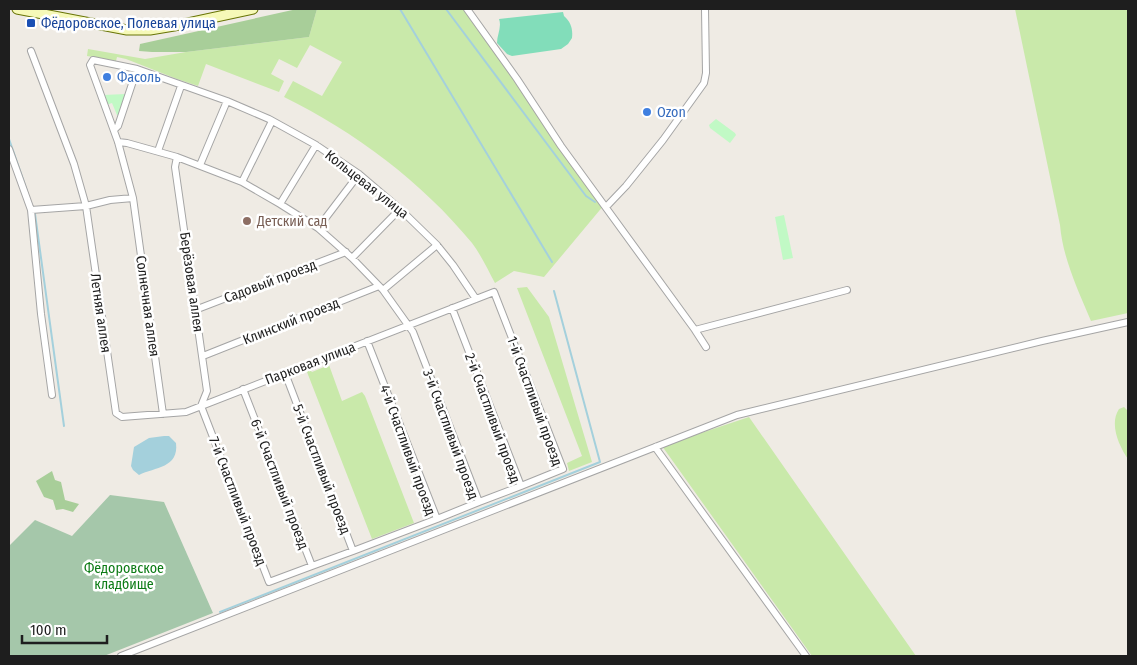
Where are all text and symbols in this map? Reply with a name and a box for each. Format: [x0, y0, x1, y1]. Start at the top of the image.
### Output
place label: Фёдоровское, Полевая улица [41, 15, 216, 32]
marker: Фёдоровское, Полевая улица [25, 17, 37, 29]
place label: Фасоль [117, 69, 161, 86]
marker: Фасоль [101, 71, 113, 83]
place label: Ozon [657, 104, 686, 121]
marker: Ozon [641, 106, 653, 118]
street label: Кольцевая улица [321, 146, 412, 222]
place label: Детский сад [256, 213, 327, 230]
marker: Детский сад [241, 215, 253, 227]
street label: Берёзовая аллея [176, 231, 207, 333]
street label: Солнечная аллея [132, 254, 163, 358]
street label: Садовый проезд [222, 256, 319, 307]
street label: Летняя аллея [87, 272, 114, 354]
street label: Клинский проезд [240, 294, 342, 349]
street label: 1-й Счастливый проезд [503, 334, 566, 468]
street label: Парковая улица [262, 338, 358, 389]
street label: 2-й Счастливый проезд [461, 351, 524, 486]
street label: 3-й Счастливый проезд [419, 367, 482, 502]
street label: 4-й Счастливый проезд [376, 382, 439, 518]
street label: 5-й Счастливый проезд [289, 402, 354, 536]
street label: 6-й Счастливый проезд [247, 417, 312, 552]
street label: 7-й Счастливый проезд [205, 434, 270, 568]
park label: Фёдоровское кладбище [84, 560, 164, 593]
scale bar [22, 612, 108, 644]
text: 100 m [30, 621, 67, 639]

